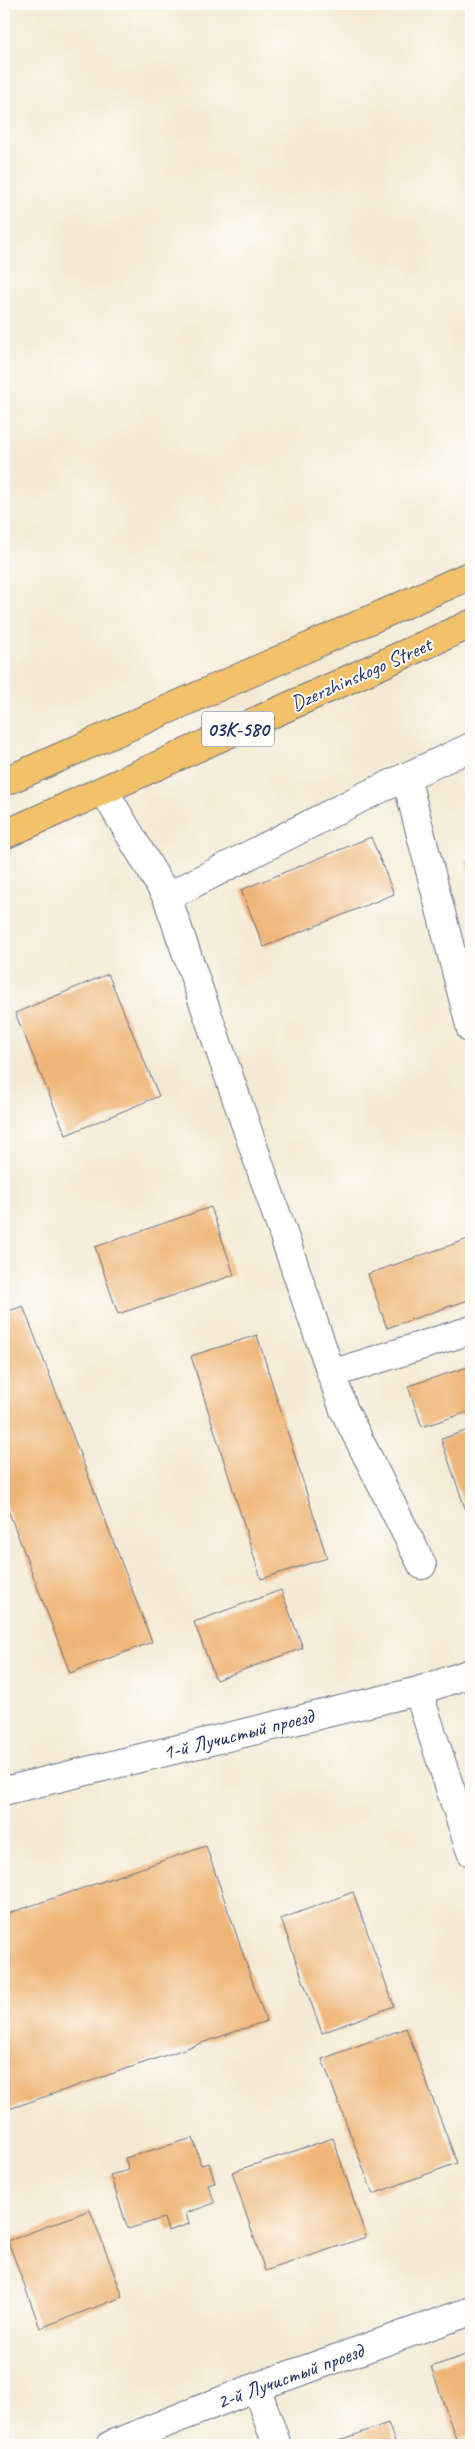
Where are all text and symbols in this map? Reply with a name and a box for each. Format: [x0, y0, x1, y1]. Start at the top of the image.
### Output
street label: Dzerzhinskogo Street [287, 631, 437, 717]
road number: 03К-580 [202, 712, 274, 746]
street label: 1-й Лучистый проезд [160, 1702, 318, 1765]
street label: 2-й Лучистый проезд [213, 2337, 369, 2415]

